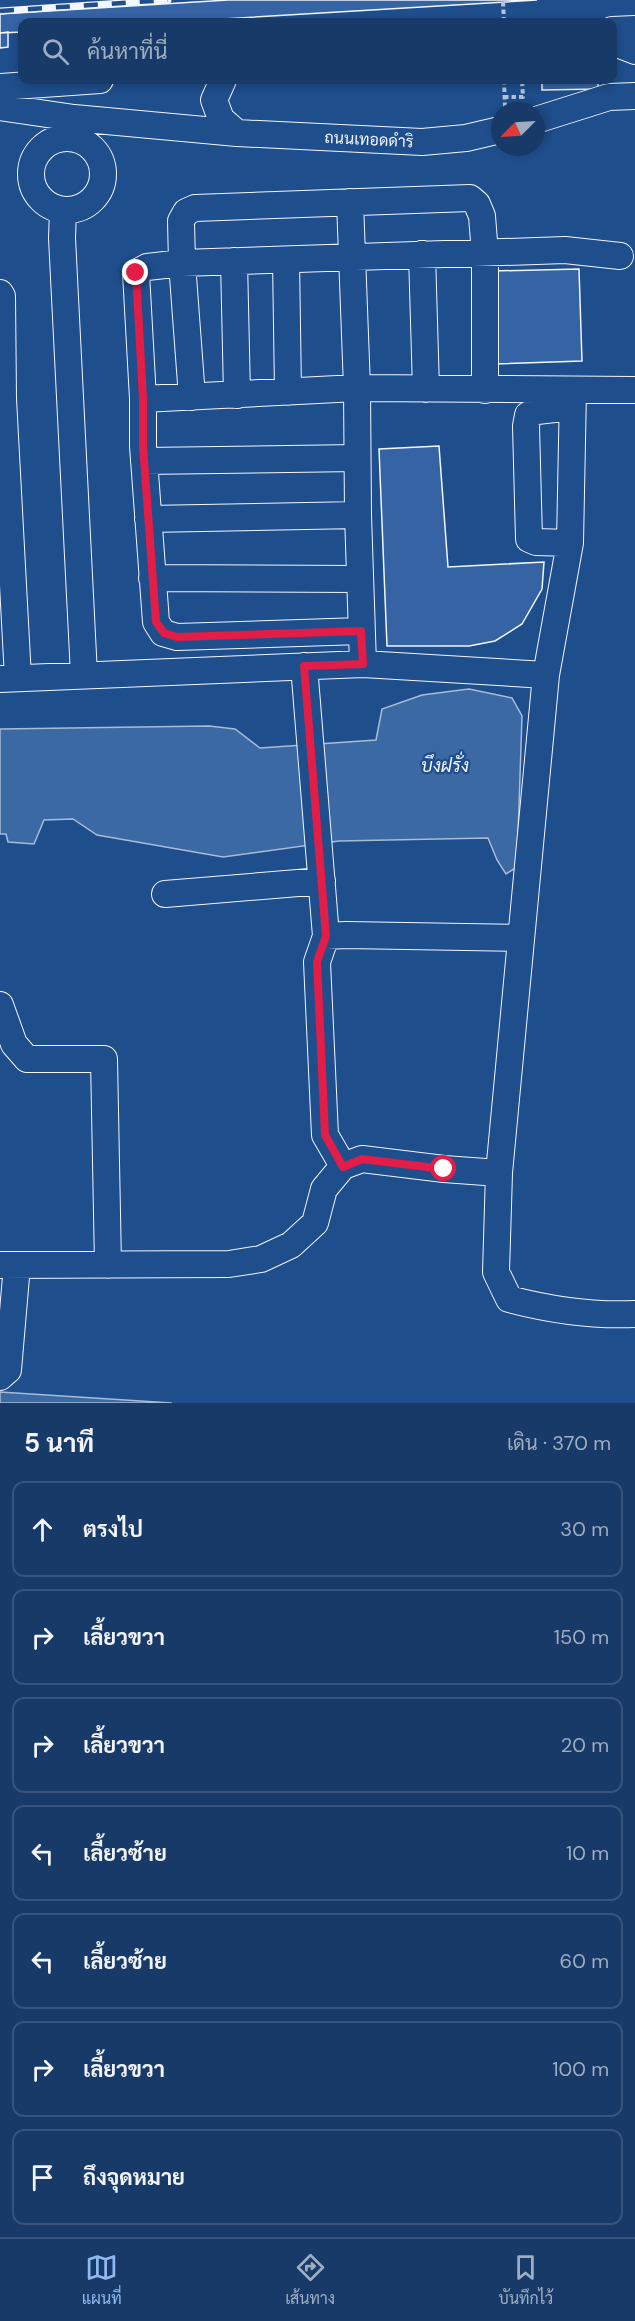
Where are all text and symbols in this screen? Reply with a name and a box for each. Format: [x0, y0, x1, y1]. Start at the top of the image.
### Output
search box [18, 18, 617, 84]
icon: search [39, 35, 72, 68]
text: ค้นหาที่นี่ [87, 37, 167, 66]
north arrow [491, 102, 545, 156]
street label: ถนนเทอดดำริ [324, 127, 414, 152]
route end [122, 259, 148, 285]
water label: บึงฝรั่ง [421, 751, 469, 778]
route start [430, 1155, 456, 1181]
text: 5 นาที [24, 1426, 94, 1460]
text: เดิน · 370 m [507, 1430, 611, 1456]
icon: ahead [26, 1513, 59, 1546]
text: ตรงไป [83, 1515, 143, 1544]
text: 30 m [560, 1516, 609, 1542]
icon: right [26, 1621, 59, 1654]
text: เลี้ยวขวา [83, 1623, 165, 1652]
text: 150 m [554, 1624, 609, 1650]
icon: right [26, 1729, 59, 1762]
text: เลี้ยวขวา [83, 1731, 165, 1760]
text: 20 m [561, 1732, 609, 1758]
icon: left [26, 1837, 59, 1870]
text: เลี้ยวซ้าย [83, 1839, 167, 1868]
text: 10 m [566, 1840, 609, 1866]
icon: left [26, 1945, 59, 1978]
text: เลี้ยวซ้าย [83, 1947, 167, 1976]
text: 60 m [560, 1948, 609, 1974]
icon: right [26, 2053, 59, 2086]
text: เลี้ยวขวา [83, 2055, 165, 2084]
text: 100 m [552, 2056, 609, 2082]
icon: arrive [26, 2161, 59, 2194]
text: ถึงจุดหมาย [83, 2163, 185, 2192]
tab: แผนที่ [82, 2251, 122, 2309]
tab: เส้นทาง [285, 2251, 335, 2309]
tab: บันทึกไว้ [499, 2251, 553, 2309]

